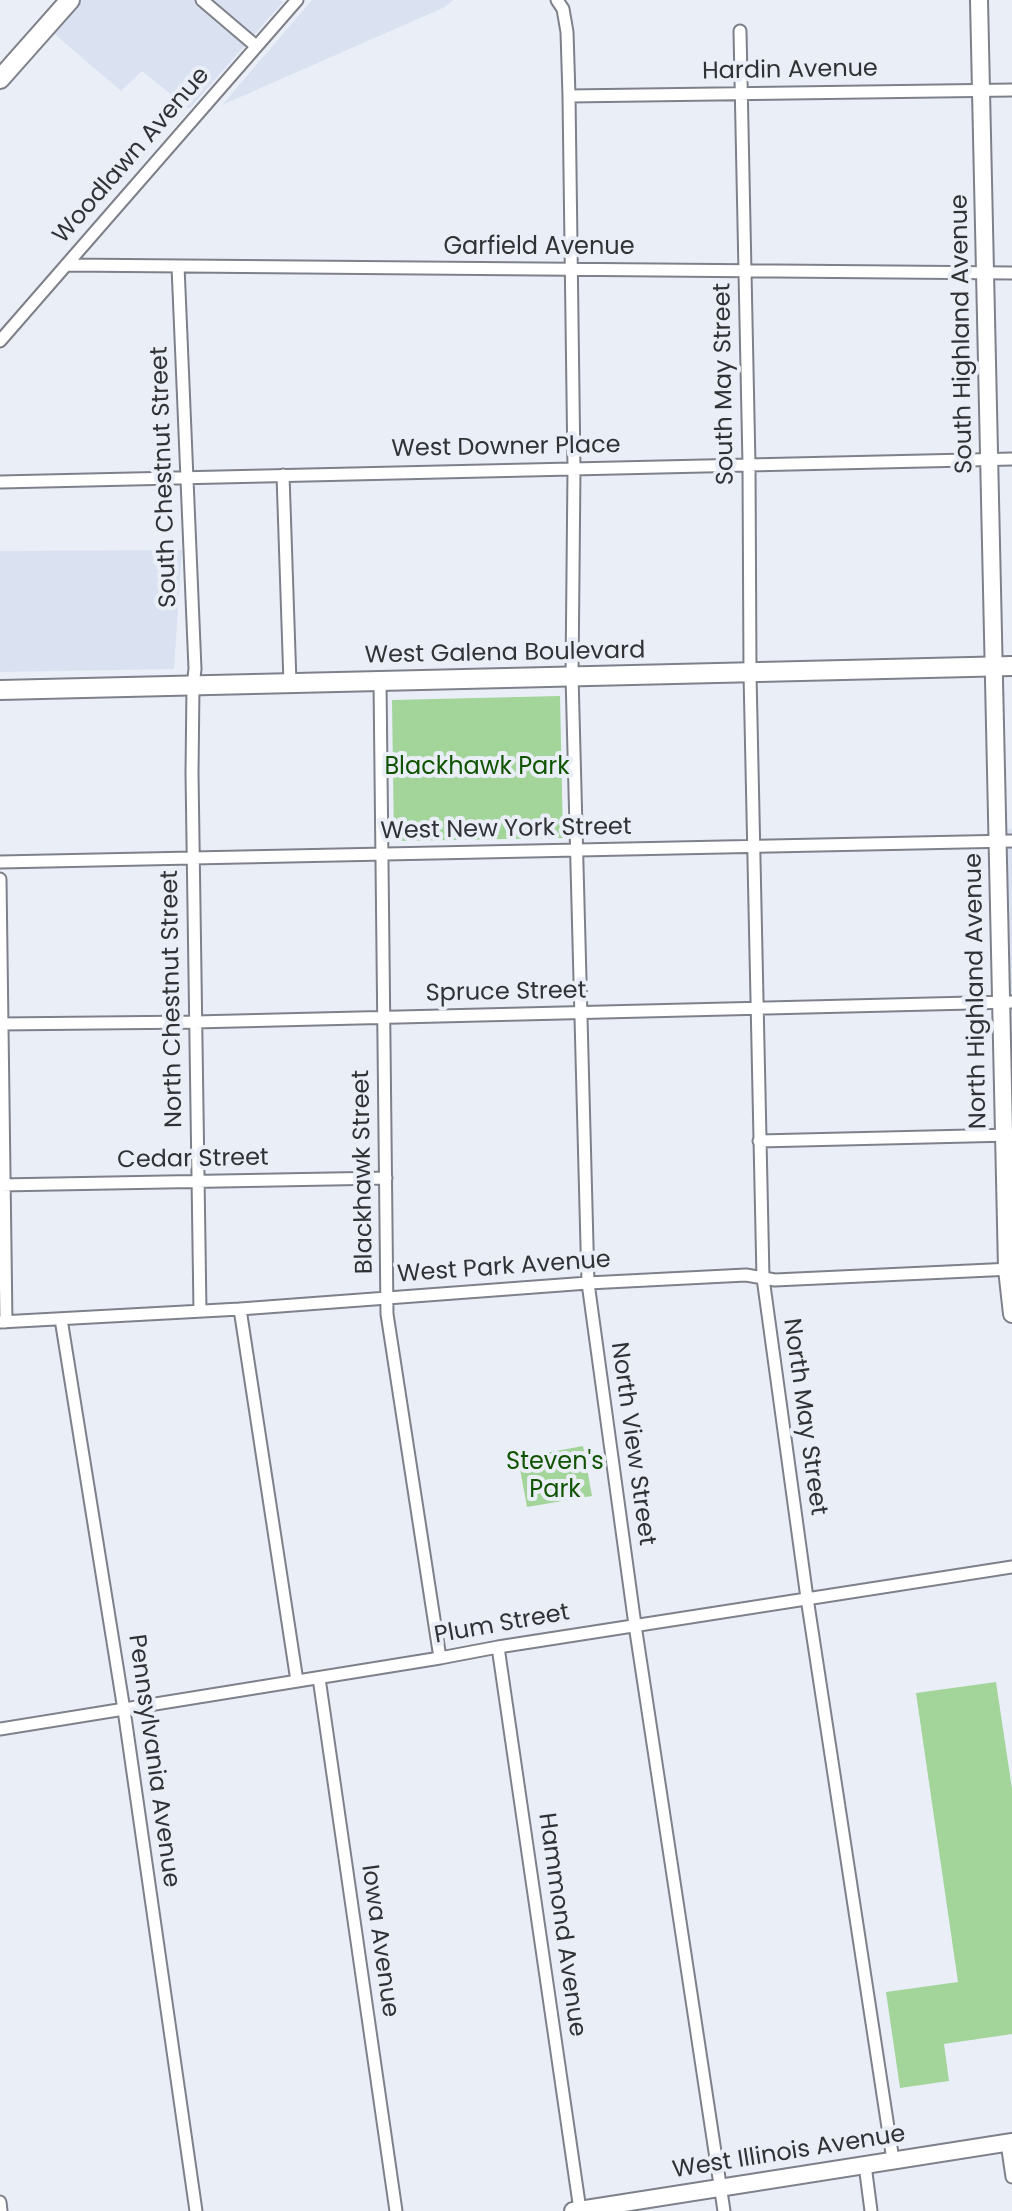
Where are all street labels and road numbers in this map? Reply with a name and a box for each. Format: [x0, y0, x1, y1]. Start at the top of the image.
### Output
street label: Hardin Avenue [702, 55, 878, 87]
street label: Woodlawn Avenue [48, 62, 216, 250]
street label: South Highland Avenue [946, 194, 980, 474]
street label: Garfield Avenue [443, 234, 635, 262]
street label: South May Street [709, 283, 741, 485]
street label: South Chestnut Street [146, 346, 184, 608]
street label: West Downer Place [391, 432, 621, 464]
street label: West Galena Boulevard [364, 637, 646, 671]
street label: West New York Street [380, 813, 632, 847]
street label: North Highland Avenue [960, 853, 994, 1129]
street label: North Chestnut Street [156, 870, 190, 1128]
street label: Spruce Street [425, 977, 587, 1009]
street label: Blackhawk Street [348, 1070, 380, 1274]
street label: Cedar Street [117, 1144, 269, 1176]
street label: West Park Avenue [396, 1246, 612, 1290]
street label: North May Street [776, 1317, 832, 1517]
street label: North View Street [603, 1340, 661, 1548]
street label: Plum Street [432, 1599, 572, 1651]
street label: Pennsylvania Avenue [121, 1633, 185, 1889]
street label: Hammond Avenue [531, 1811, 591, 2039]
street label: Iowa Avenue [354, 1863, 404, 2019]
street label: West Illinois Avenue [671, 2120, 907, 2186]

